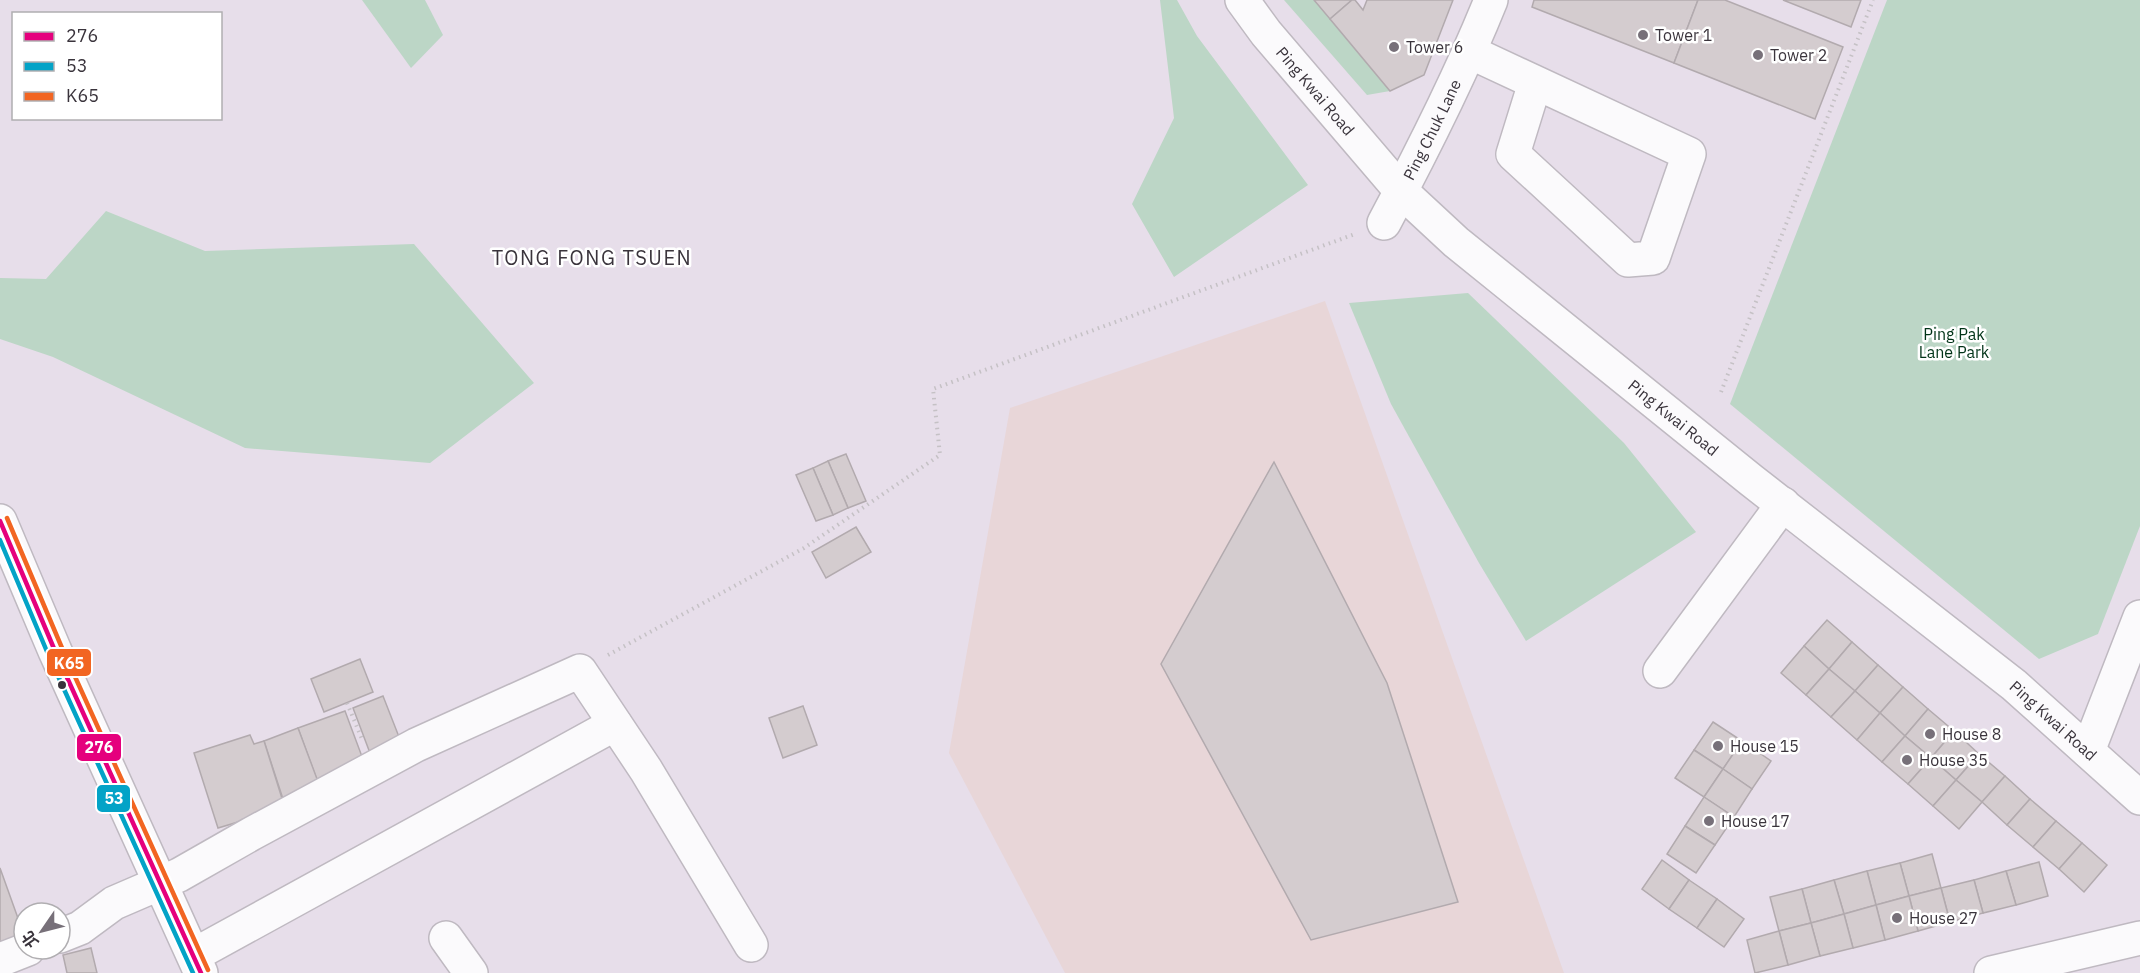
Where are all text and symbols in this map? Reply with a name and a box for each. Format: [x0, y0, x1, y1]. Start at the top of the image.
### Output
legend [12, 12, 222, 120]
text: 276 [66, 24, 98, 47]
place label: Tower 1 [1655, 25, 1712, 45]
marker: Tower 1 [1636, 28, 1650, 42]
place label: Tower 6 [1406, 37, 1463, 57]
marker: Tower 6 [1387, 40, 1401, 54]
street label: Ping Kwai Road [1272, 42, 1359, 139]
place label: Tower 2 [1770, 45, 1827, 65]
marker: Tower 2 [1751, 48, 1765, 62]
text: 53 [66, 54, 88, 77]
street label: Ping Chuk Lane [1398, 76, 1465, 183]
text: K65 [66, 84, 99, 107]
district label: TONG FONG TSUEN [492, 244, 692, 271]
park label: Ping Pak Lane Park [1919, 324, 1990, 362]
street label: Ping Kwai Road [1624, 375, 1723, 460]
line badge: K65 [46, 648, 92, 677]
text: K65 [54, 653, 85, 673]
street label: Ping Kwai Road [2006, 676, 2101, 765]
unlabelled marker [56, 679, 68, 691]
place label: House 8 [1942, 724, 2001, 744]
marker: House 8 [1923, 727, 1937, 741]
line badge: 276 [76, 733, 122, 762]
place label: House 15 [1730, 736, 1799, 756]
text: 276 [85, 737, 114, 757]
marker: House 15 [1711, 739, 1725, 753]
place label: House 35 [1919, 750, 1988, 770]
marker: House 35 [1900, 753, 1914, 767]
line badge: 53 [96, 784, 131, 813]
text: 53 [104, 788, 124, 808]
place label: House 17 [1721, 811, 1790, 831]
marker: House 17 [1702, 814, 1716, 828]
north arrow [12, 901, 72, 961]
place label: House 27 [1909, 908, 1978, 928]
marker: House 27 [1890, 911, 1904, 925]
text: 北 [17, 927, 42, 952]

